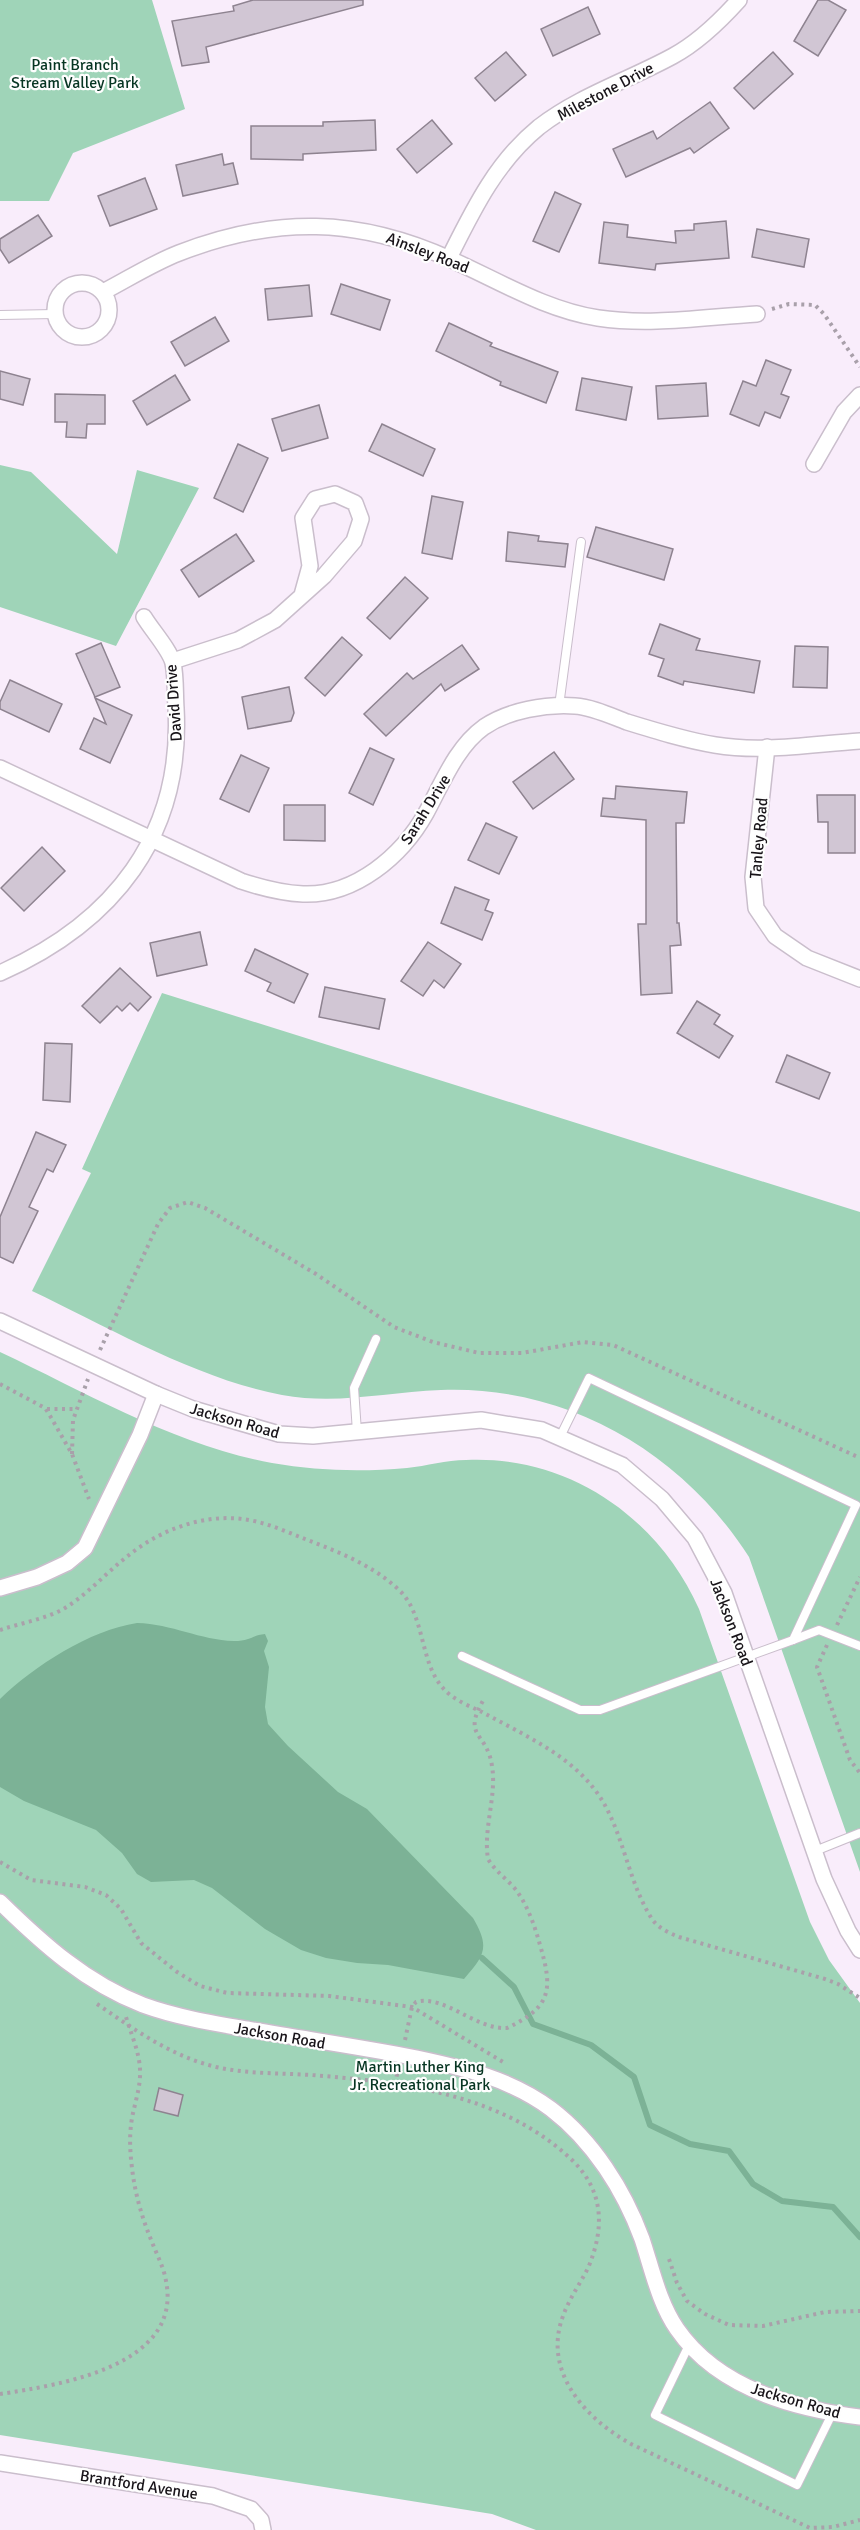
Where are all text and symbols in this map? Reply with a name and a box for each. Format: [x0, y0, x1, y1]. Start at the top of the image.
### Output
park label: Paint Branch Stream Valley Park [11, 55, 139, 93]
street label: Milestone Drive [554, 58, 657, 126]
street label: Ainsley Road [383, 228, 472, 278]
street label: David Drive [161, 664, 187, 742]
street label: Sarah Drive [396, 771, 455, 848]
street label: Tanley Road [745, 797, 772, 879]
street label: Jackson Road [188, 1399, 282, 1443]
street label: Jackson Road [705, 1576, 757, 1669]
street label: Jackson Road [233, 2018, 327, 2054]
park label: Martin Luther King Jr. Recreational Park [350, 2057, 490, 2095]
street label: Jackson Road [749, 2379, 843, 2423]
street label: Brantford Avenue [78, 2466, 199, 2504]

